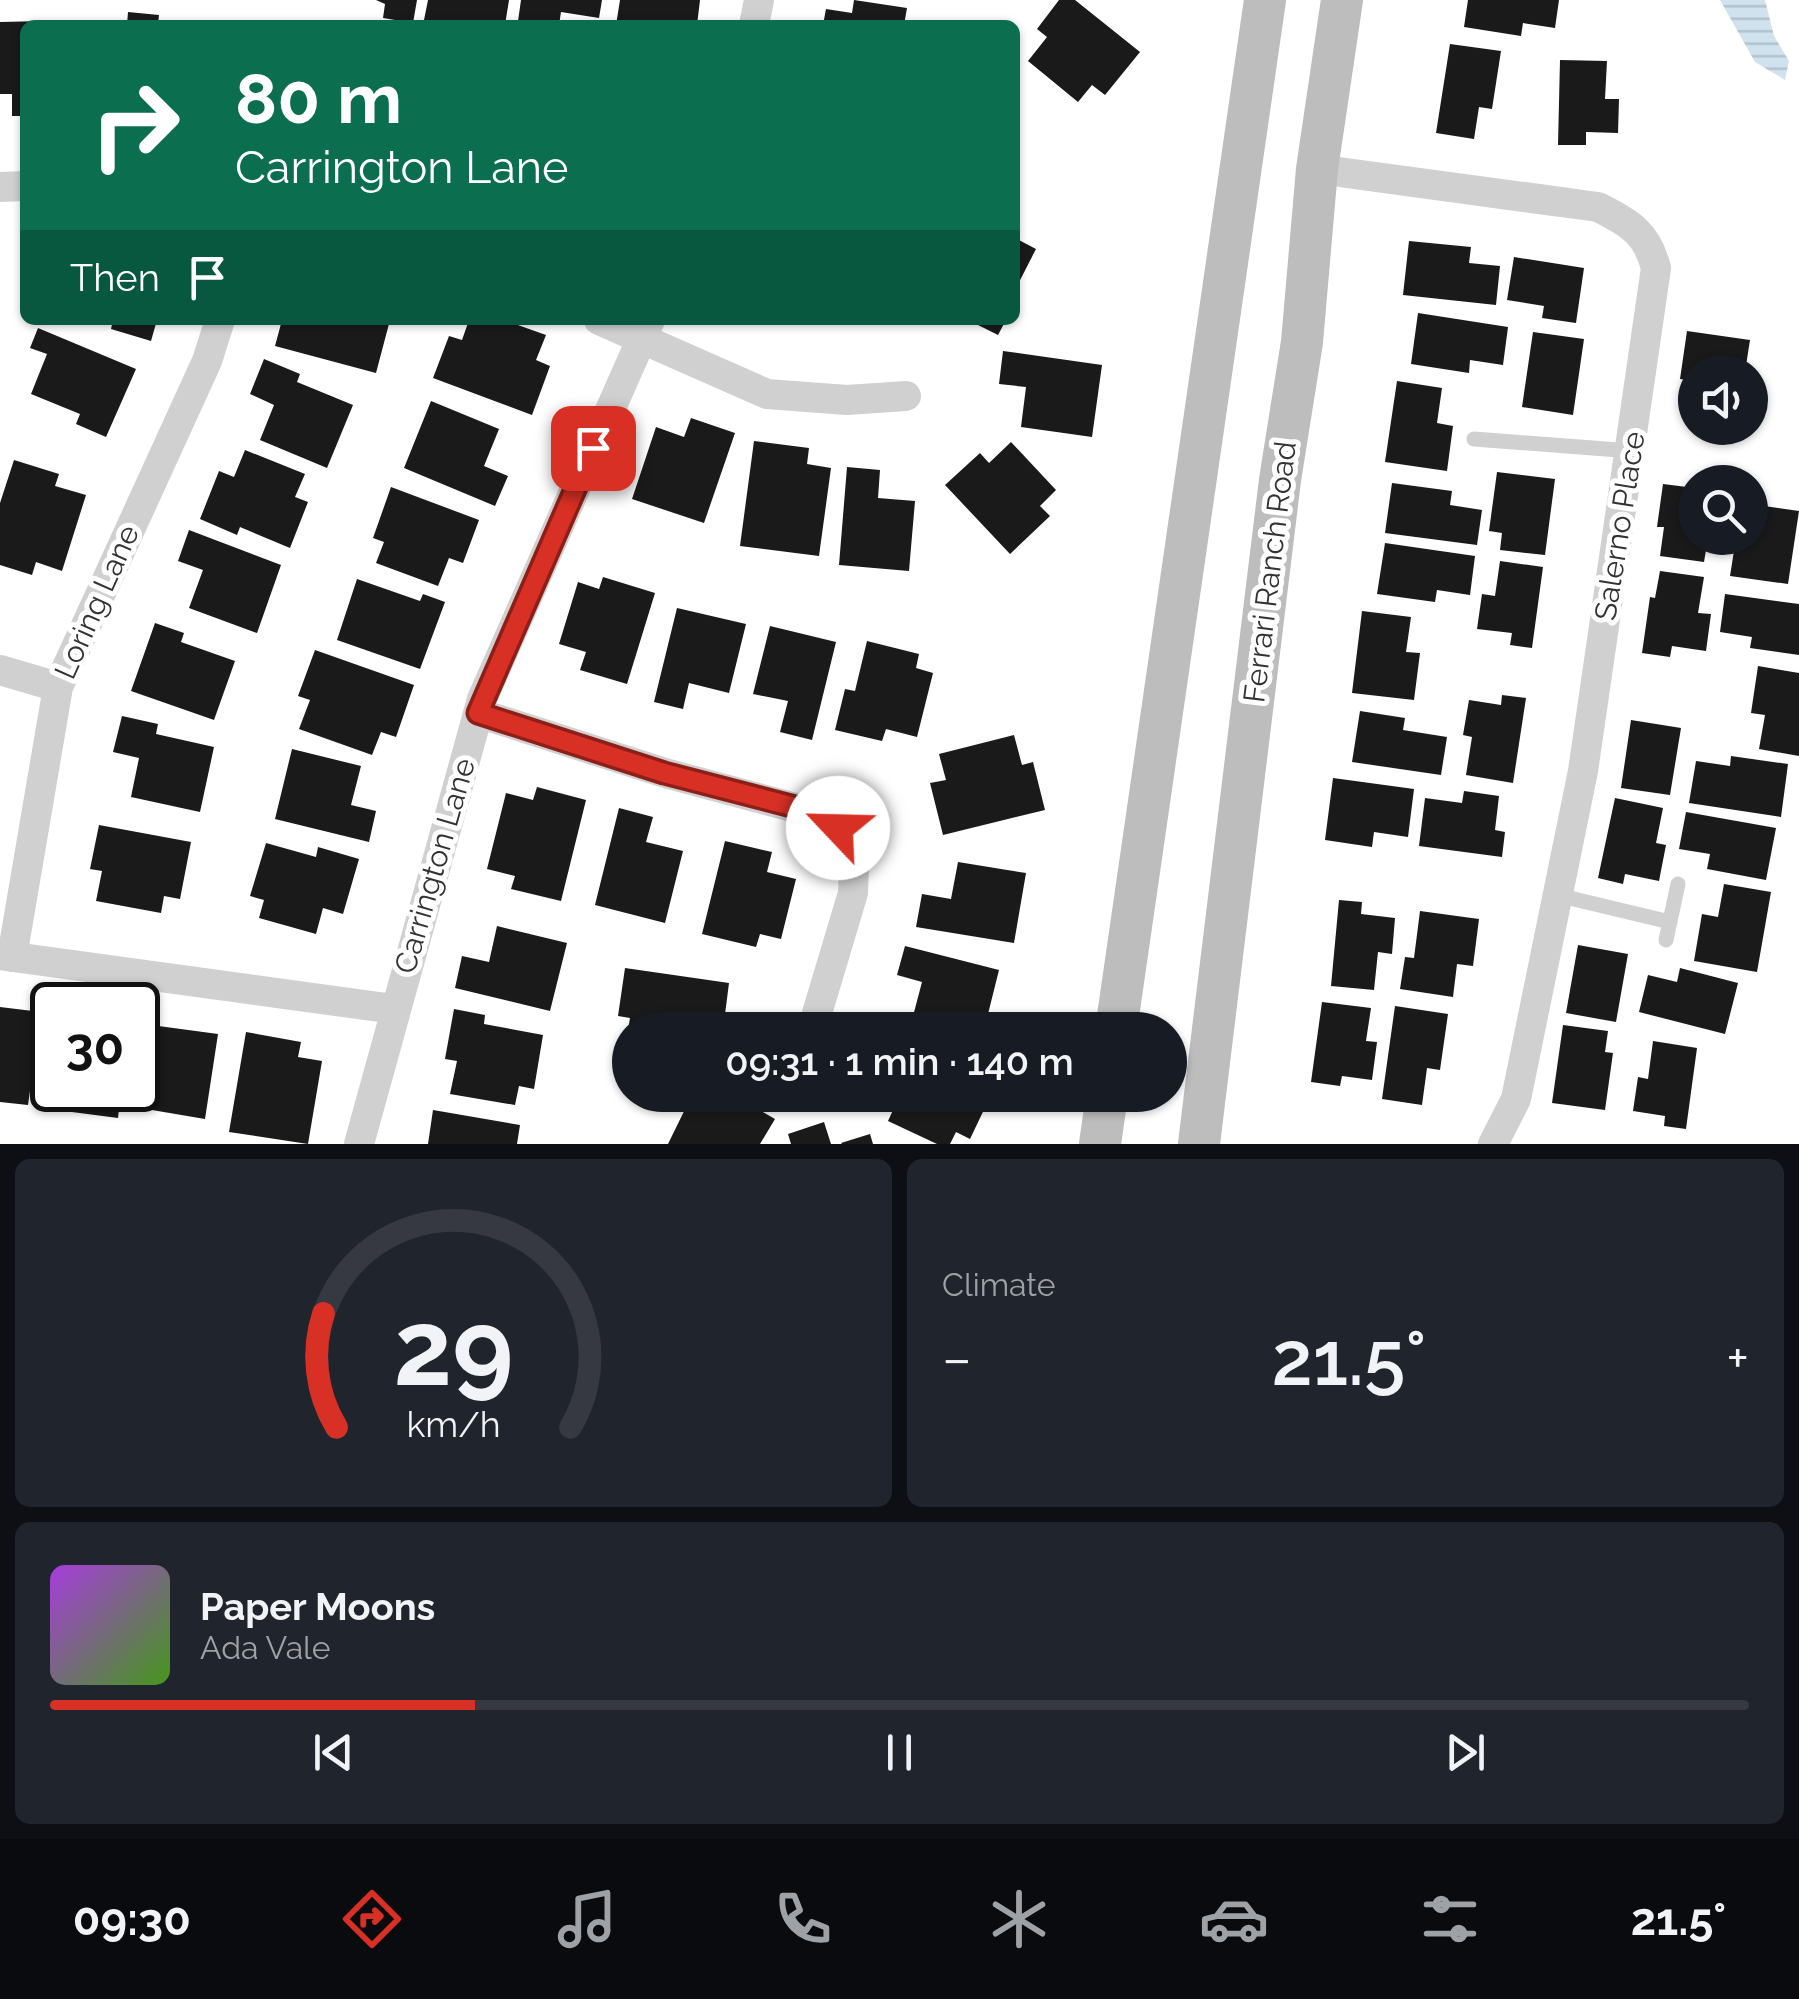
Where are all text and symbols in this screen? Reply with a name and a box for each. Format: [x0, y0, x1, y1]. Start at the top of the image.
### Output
text: 80 m [235, 57, 402, 139]
icon: right [70, 60, 200, 190]
text: Carrington Lane [235, 141, 568, 194]
icon: arrive [180, 250, 235, 305]
text: Then [70, 255, 160, 300]
map controls [1678, 355, 1768, 555]
button: sound [1678, 355, 1768, 445]
pin [551, 406, 636, 491]
icon: arrive [566, 421, 621, 476]
street label: Salerno Place [1587, 429, 1652, 623]
street label: Ferrari Ranch Road [1236, 439, 1303, 705]
button: search [1678, 465, 1768, 555]
street label: Loring Lane [47, 519, 146, 684]
street label: Carrington Lane [387, 754, 482, 978]
position arrow [786, 776, 890, 880]
speed limit sign: 30 [30, 982, 160, 1112]
text: 09:31 · 1 min · 140 m [725, 1039, 1074, 1084]
text: Climate [942, 1266, 1056, 1303]
text: 29 [394, 1287, 513, 1409]
text: 21.5° [1272, 1314, 1426, 1403]
text: − [942, 1326, 972, 1391]
text: + [1726, 1326, 1749, 1391]
text: km/h [406, 1403, 501, 1445]
text: Paper Moons [200, 1584, 435, 1629]
text: Ada Vale [200, 1629, 331, 1666]
icon: previous [306, 1725, 361, 1780]
icon: pause [872, 1725, 927, 1780]
icon: next [1438, 1725, 1493, 1780]
icon: directions [337, 1884, 407, 1954]
icon: music [552, 1884, 622, 1954]
icon: phone [768, 1884, 838, 1954]
icon: climate [984, 1884, 1054, 1954]
icon: car [1199, 1884, 1269, 1954]
icon: filters [1415, 1884, 1485, 1954]
text: 09:30 [73, 1893, 191, 1946]
text: 21.5° [1631, 1893, 1726, 1946]

